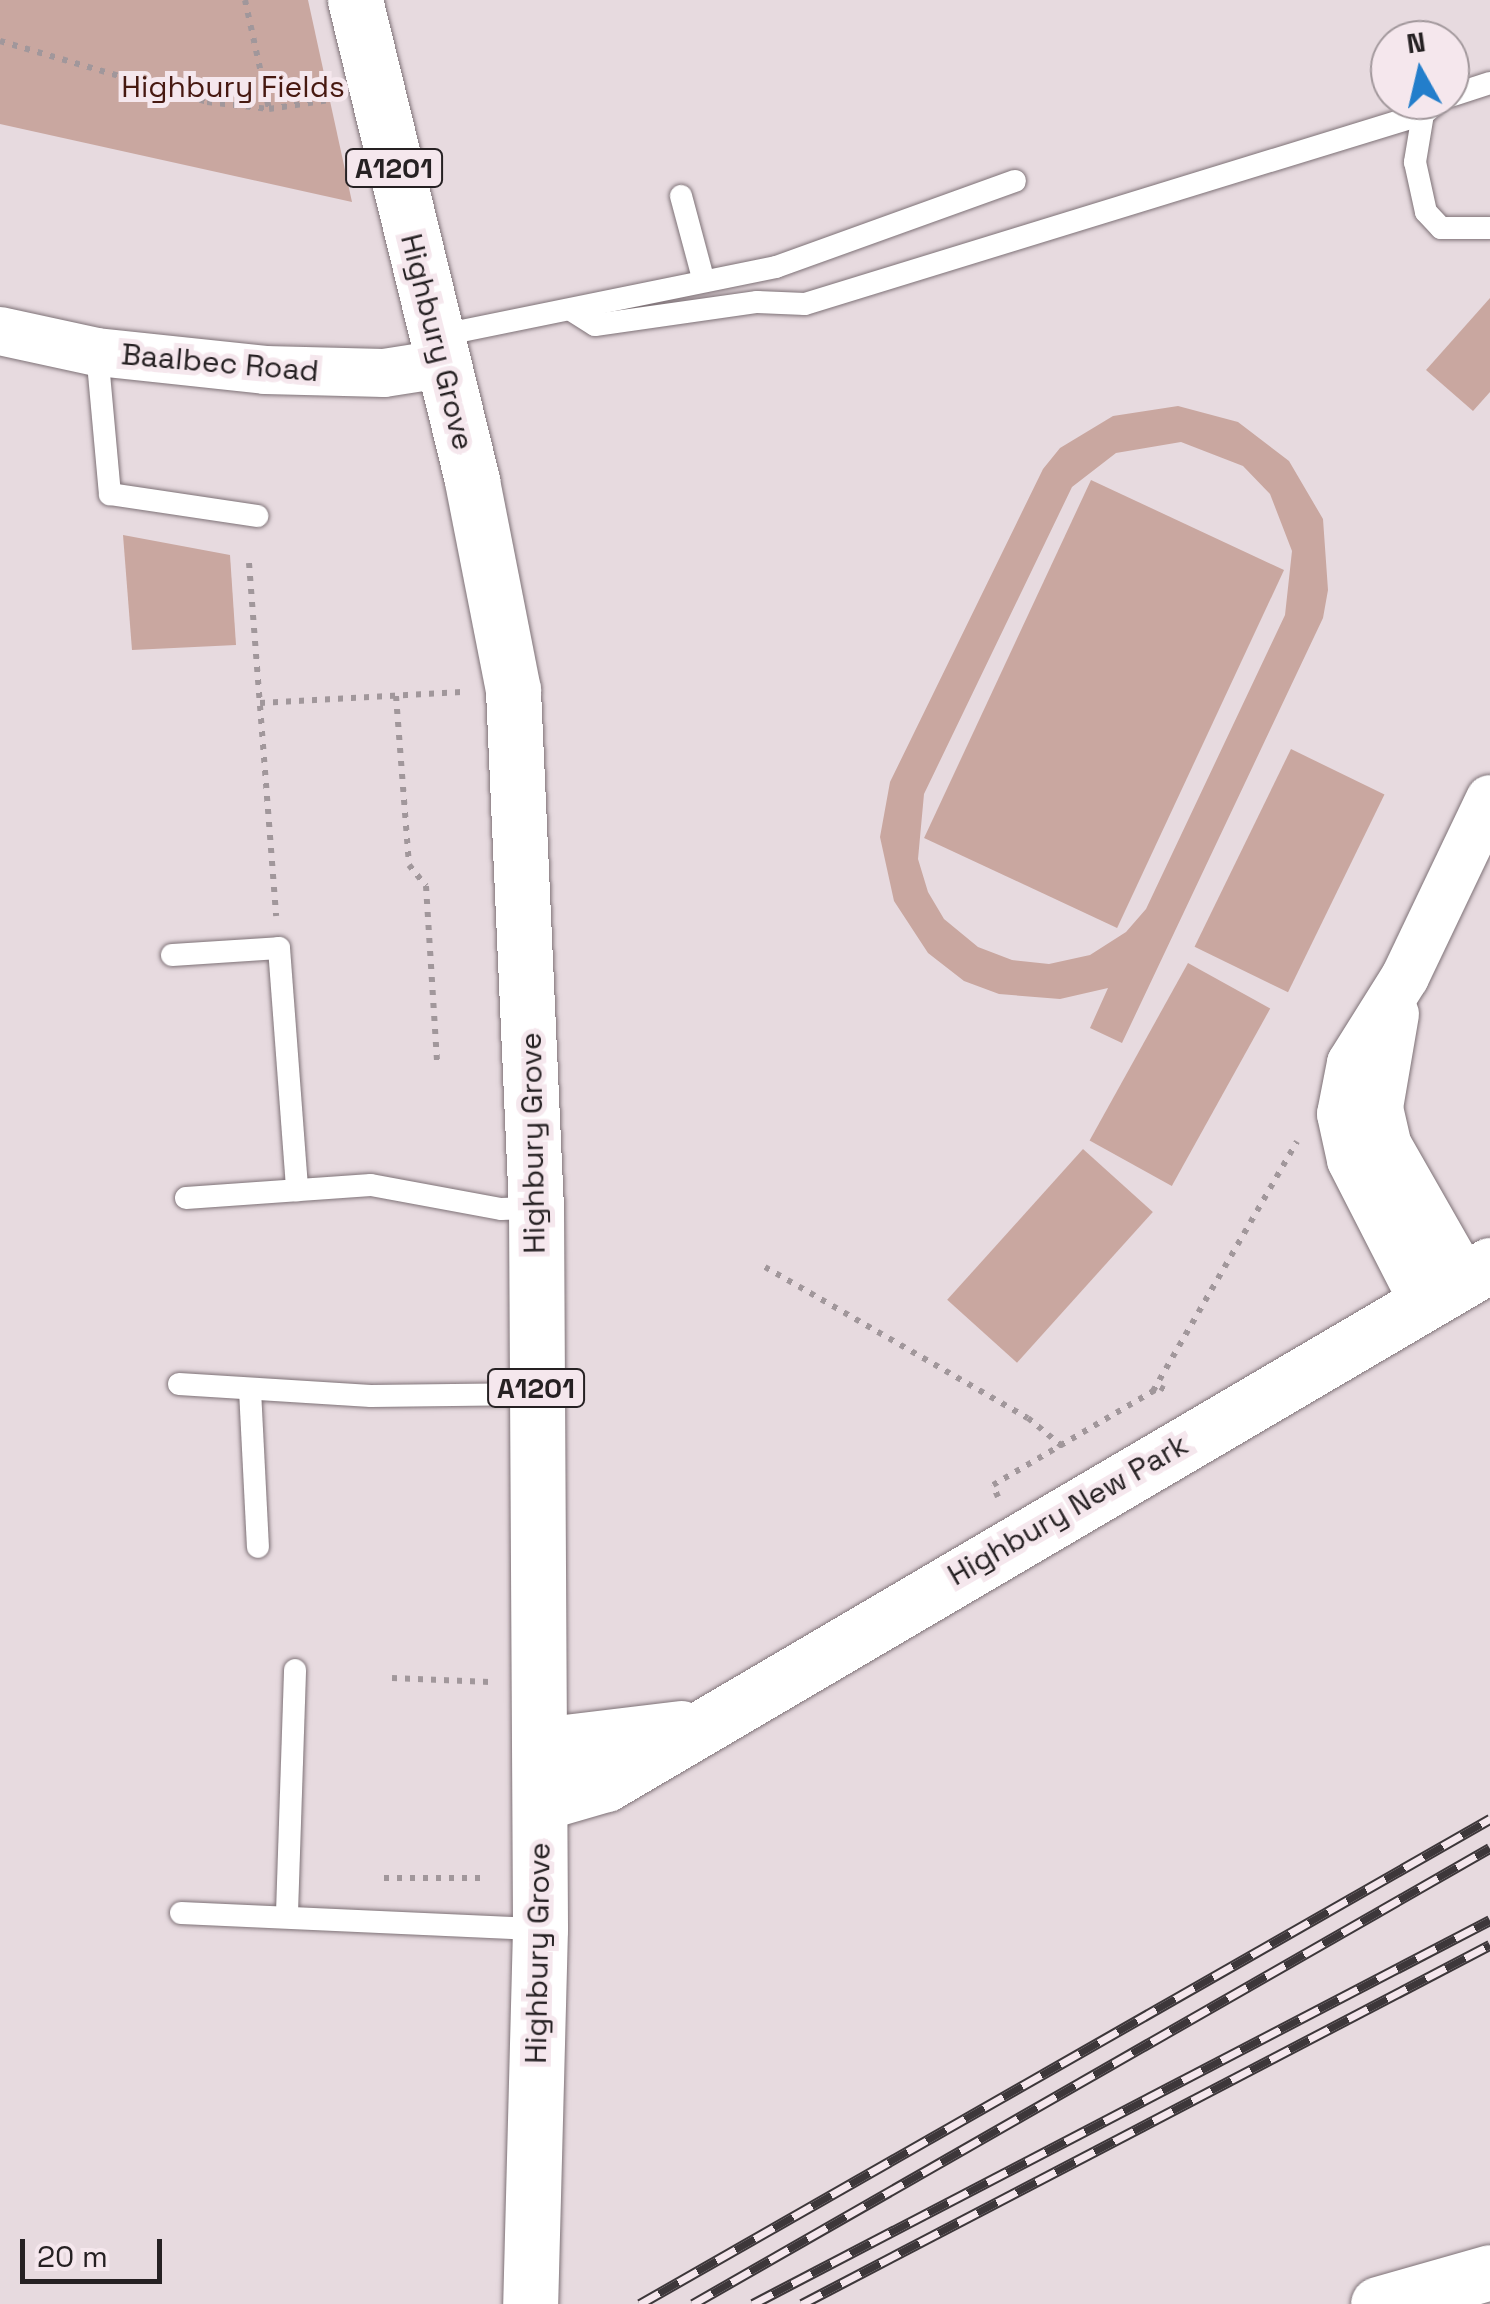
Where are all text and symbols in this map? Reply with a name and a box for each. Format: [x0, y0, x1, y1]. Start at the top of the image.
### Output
north arrow [1370, 20, 1470, 120]
text: N [1404, 23, 1428, 61]
park label: Highbury Fields [121, 69, 345, 105]
road number: A1201 [344, 145, 444, 191]
street label: Highbury Grove [393, 230, 481, 454]
street label: Baalbec Road [120, 336, 320, 390]
street label: Highbury Grove [513, 1032, 553, 1254]
road number: A1201 [486, 1365, 586, 1411]
street label: Highbury New Park [942, 1427, 1194, 1593]
street label: Highbury Grove [518, 1842, 558, 2064]
scale bar [25, 2219, 168, 2281]
text: 20 m [37, 2237, 108, 2276]

